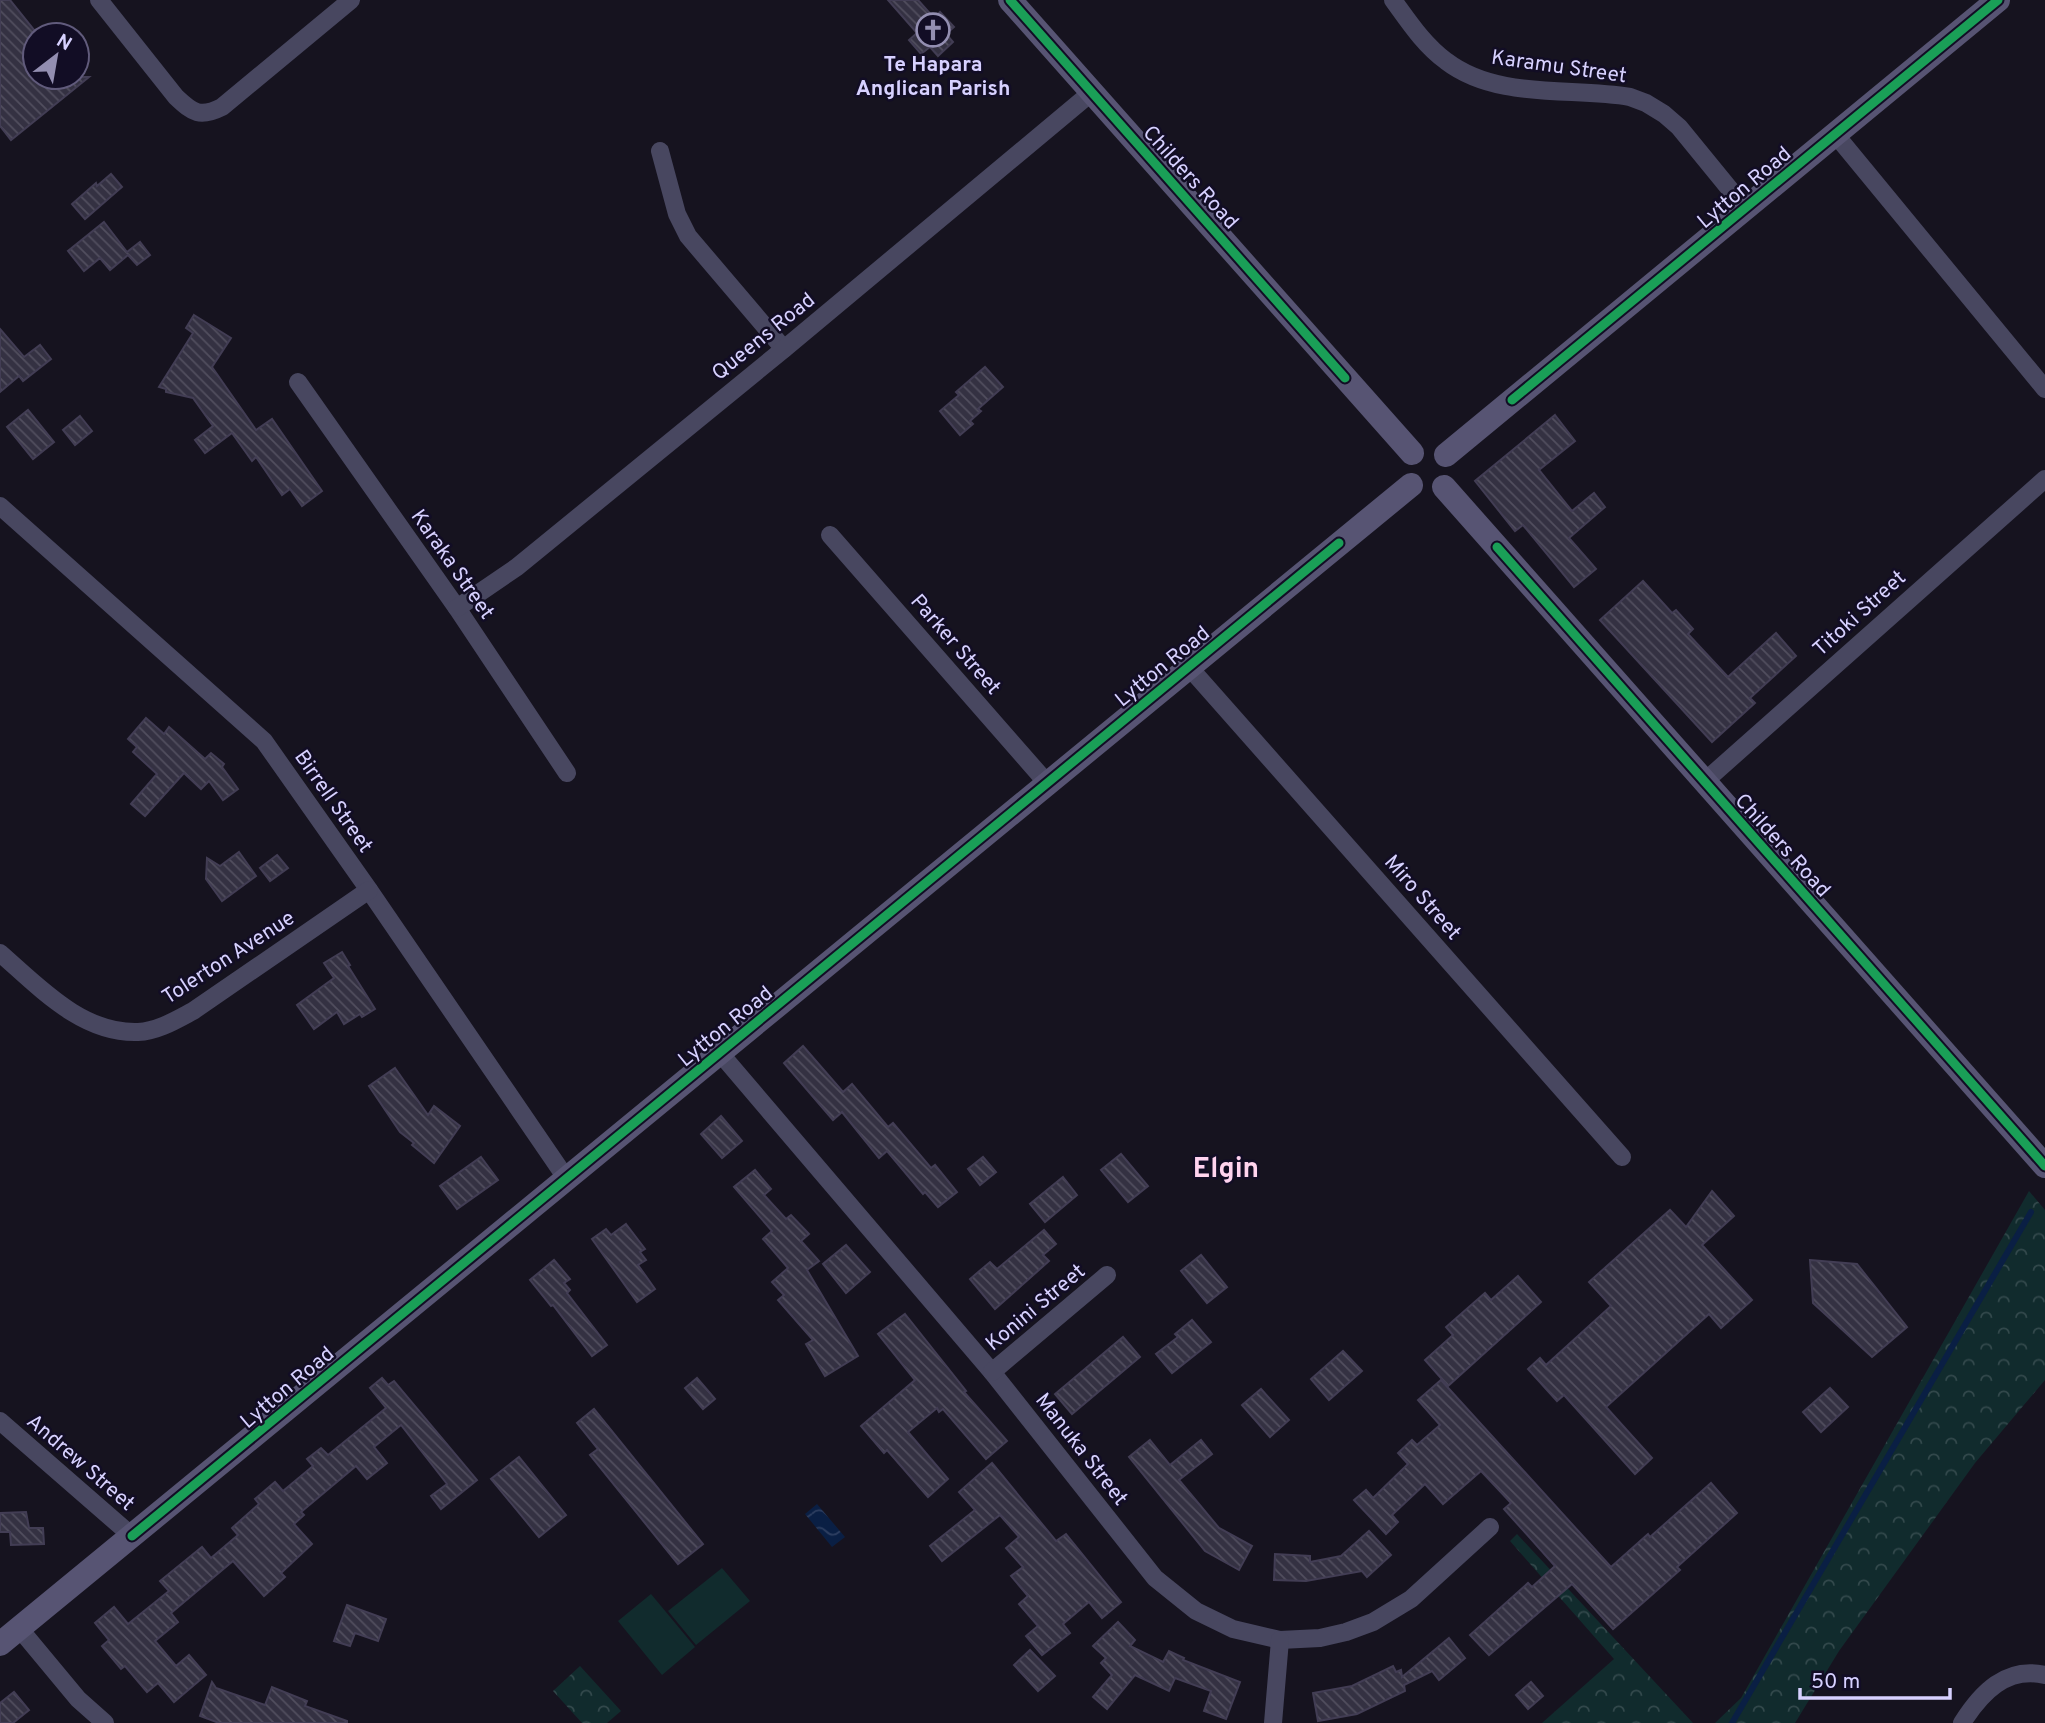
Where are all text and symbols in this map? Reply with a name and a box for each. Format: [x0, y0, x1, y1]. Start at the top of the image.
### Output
church icon: Te Hapara Anglican Parish [914, 11, 952, 49]
north arrow [21, 21, 91, 91]
text: N [52, 29, 76, 57]
street label: Karamu Street [1489, 45, 1628, 90]
place label: Te Hapara Anglican Parish [856, 52, 1010, 103]
street label: Childers Road [1136, 120, 1244, 236]
street label: Lytton Road [1692, 141, 1798, 235]
street label: Queens Road [707, 287, 821, 387]
street label: Karaka Street [404, 505, 500, 625]
street label: Titoki Street [1808, 565, 1912, 663]
street label: Parker Street [904, 589, 1006, 701]
street label: Lytton Road [1110, 621, 1216, 714]
street label: Birrell Street [287, 745, 378, 859]
street label: Childers Road [1728, 788, 1836, 904]
street label: Miro Street [1377, 850, 1466, 946]
street label: Tolerton Avenue [157, 905, 300, 1011]
street label: Lytton Road [673, 981, 779, 1074]
district label: Elgin [1193, 1152, 1259, 1188]
street label: Konini Street [981, 1259, 1091, 1358]
street label: Lytton Road [235, 1341, 341, 1435]
street label: Manuka Street [1028, 1388, 1133, 1512]
street label: Andrew Street [20, 1409, 140, 1518]
scale bar [1800, 1656, 1951, 1700]
text: 50 m [1811, 1669, 1860, 1696]

